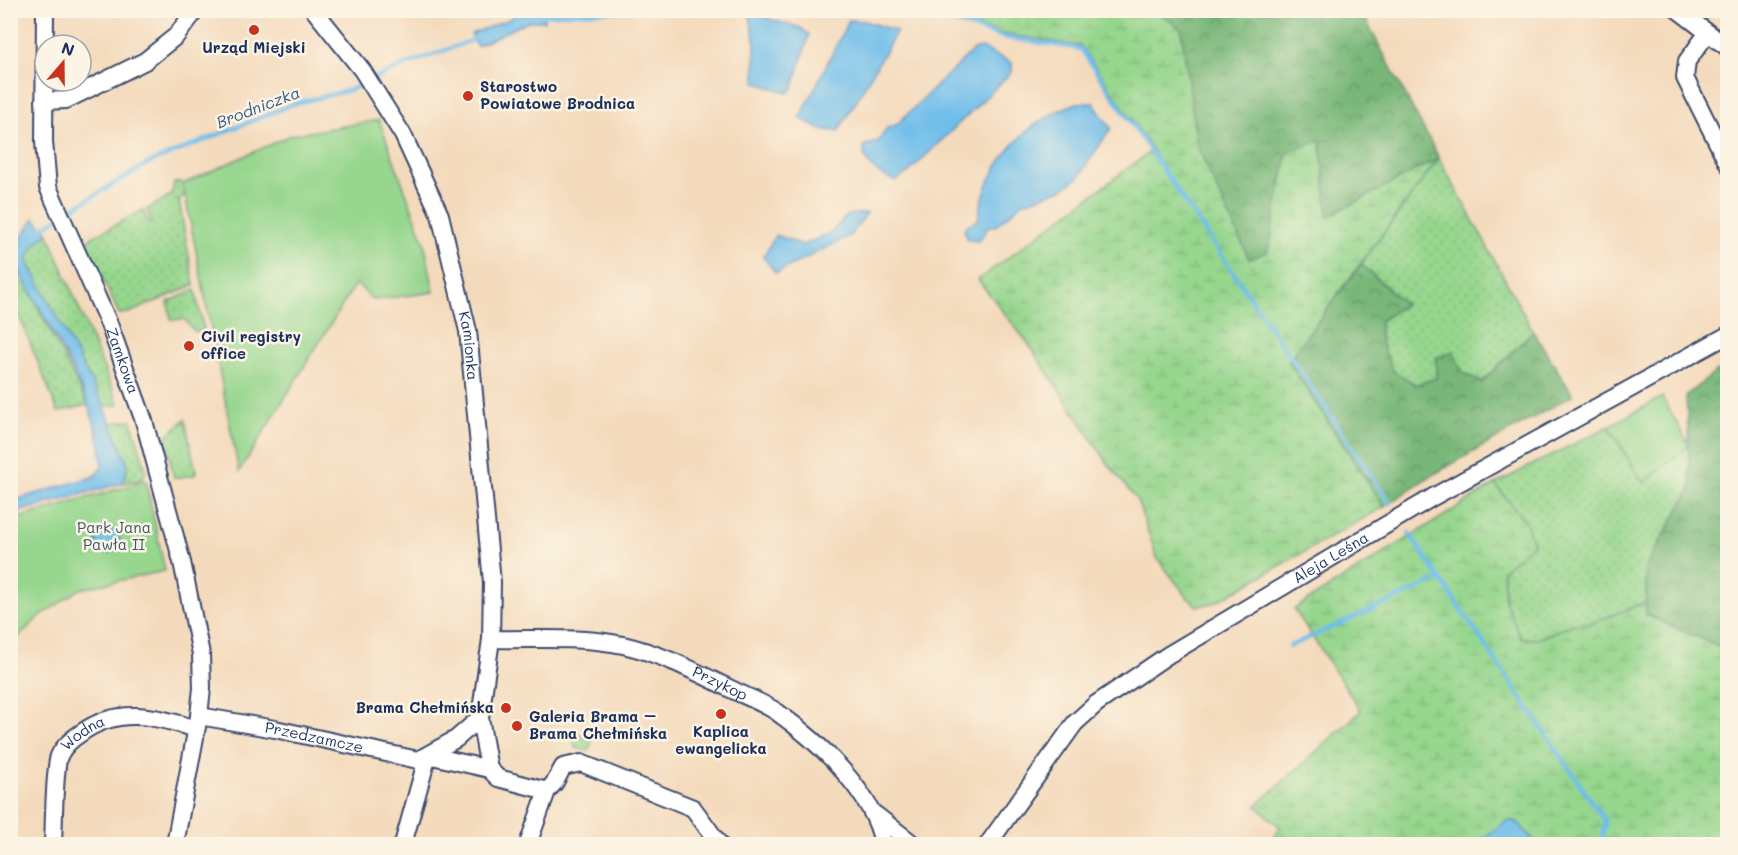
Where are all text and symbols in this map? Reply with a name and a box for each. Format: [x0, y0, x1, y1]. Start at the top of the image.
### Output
marker: Urząd Miejski [247, 23, 261, 37]
north arrow [33, 33, 93, 93]
text: N [59, 36, 78, 60]
place label: Urząd Miejski [202, 37, 306, 57]
place label: Starostwo Powiatowe Brodnica [480, 76, 635, 113]
water label: Brodniczka [213, 81, 303, 132]
marker: Starostwo Powiatowe Brodnica [461, 89, 475, 103]
street label: Kamionka [455, 309, 484, 381]
street label: Zamkowa [102, 324, 144, 396]
place label: Civil registry office [201, 326, 301, 363]
marker: Civil registry office [182, 339, 196, 353]
park label: Park Jana Pawła II [77, 517, 151, 554]
street label: Aleja Leśna [1289, 527, 1372, 587]
street label: Przykop [690, 661, 751, 704]
place label: Brama Chełmińska [356, 697, 494, 717]
marker: Brama Chełmińska [499, 701, 513, 715]
place label: Galeria Brama – Brama Chełmińska [529, 706, 667, 743]
marker: Kaplica ewangelicka [714, 707, 728, 721]
street label: Wodna [56, 710, 107, 754]
street label: Przedzamcze [264, 716, 365, 757]
marker: Galeria Brama – Brama Chełmińska [510, 719, 524, 733]
place label: Kaplica ewangelicka [675, 721, 767, 758]

